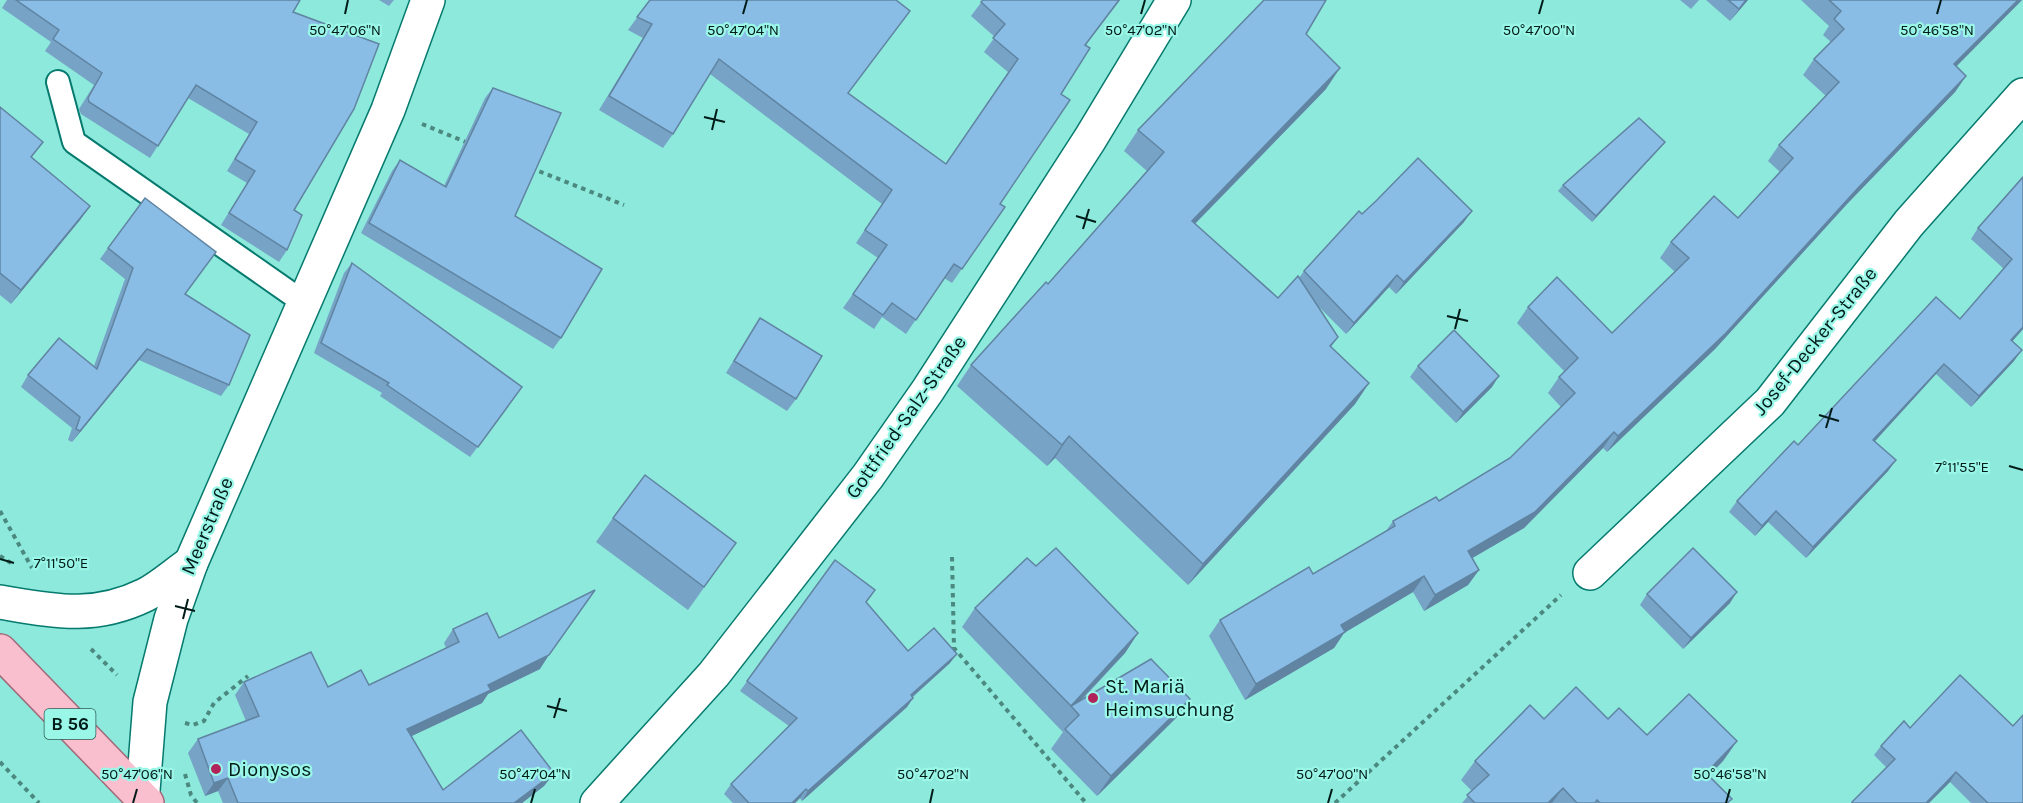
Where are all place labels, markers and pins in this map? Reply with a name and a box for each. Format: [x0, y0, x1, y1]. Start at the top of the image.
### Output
place label: St. Mariä Heimsuchung [1105, 675, 1234, 721]
marker: St. Mariä Heimsuchung [1086, 691, 1100, 705]
place label: Dionysos [228, 758, 311, 781]
marker: Dionysos [209, 762, 223, 776]

